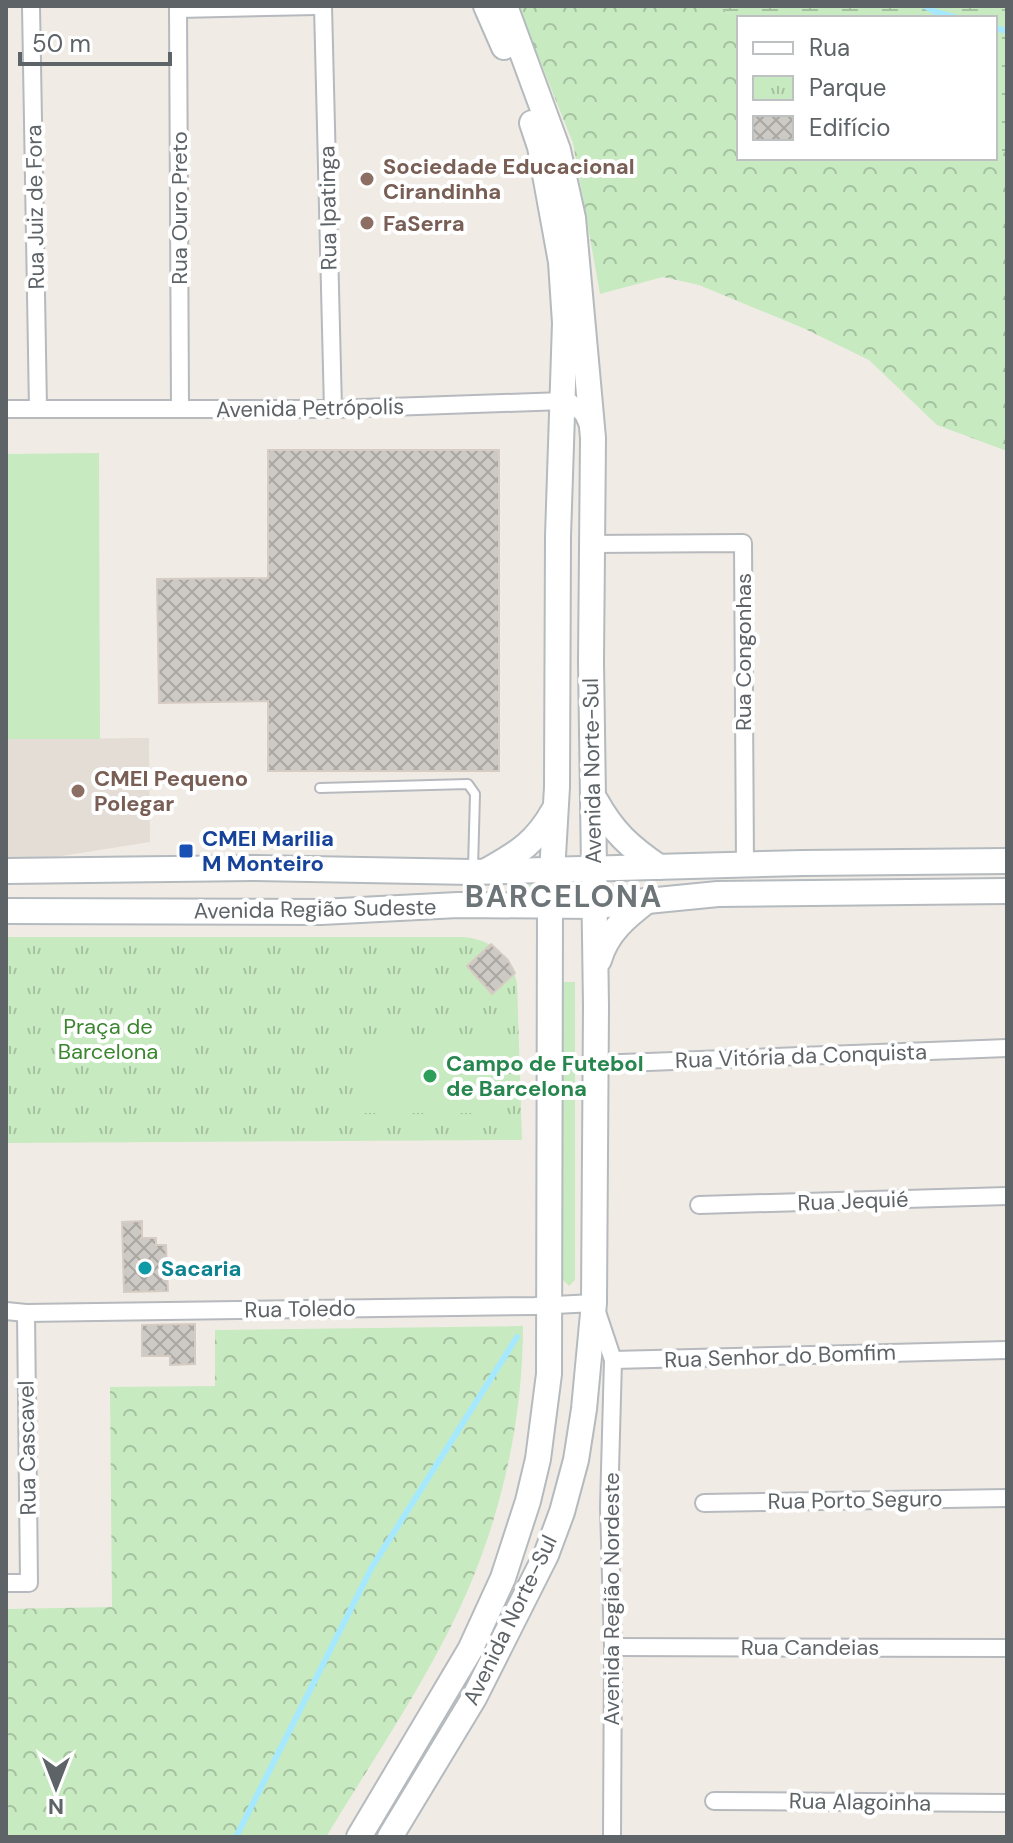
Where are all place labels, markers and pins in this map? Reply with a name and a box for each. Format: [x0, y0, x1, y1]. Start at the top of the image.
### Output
place label: Sociedade Educacional Cirandinha [383, 152, 635, 206]
marker: Sociedade Educacional Cirandinha [358, 170, 376, 188]
place label: FaSerra [383, 209, 465, 238]
marker: FaSerra [358, 214, 376, 232]
place label: CMEI Pequeno Polegar [94, 764, 248, 818]
marker: CMEI Pequeno Polegar [69, 782, 87, 800]
place label: CMEI Marilia M Monteiro [202, 824, 334, 878]
marker: CMEI Marilia M Monteiro [177, 842, 195, 860]
place label: Campo de Futebol de Barcelona [446, 1049, 644, 1103]
marker: Campo de Futebol de Barcelona [421, 1067, 439, 1085]
place label: Sacaria [161, 1254, 241, 1283]
marker: Sacaria [136, 1259, 154, 1277]

